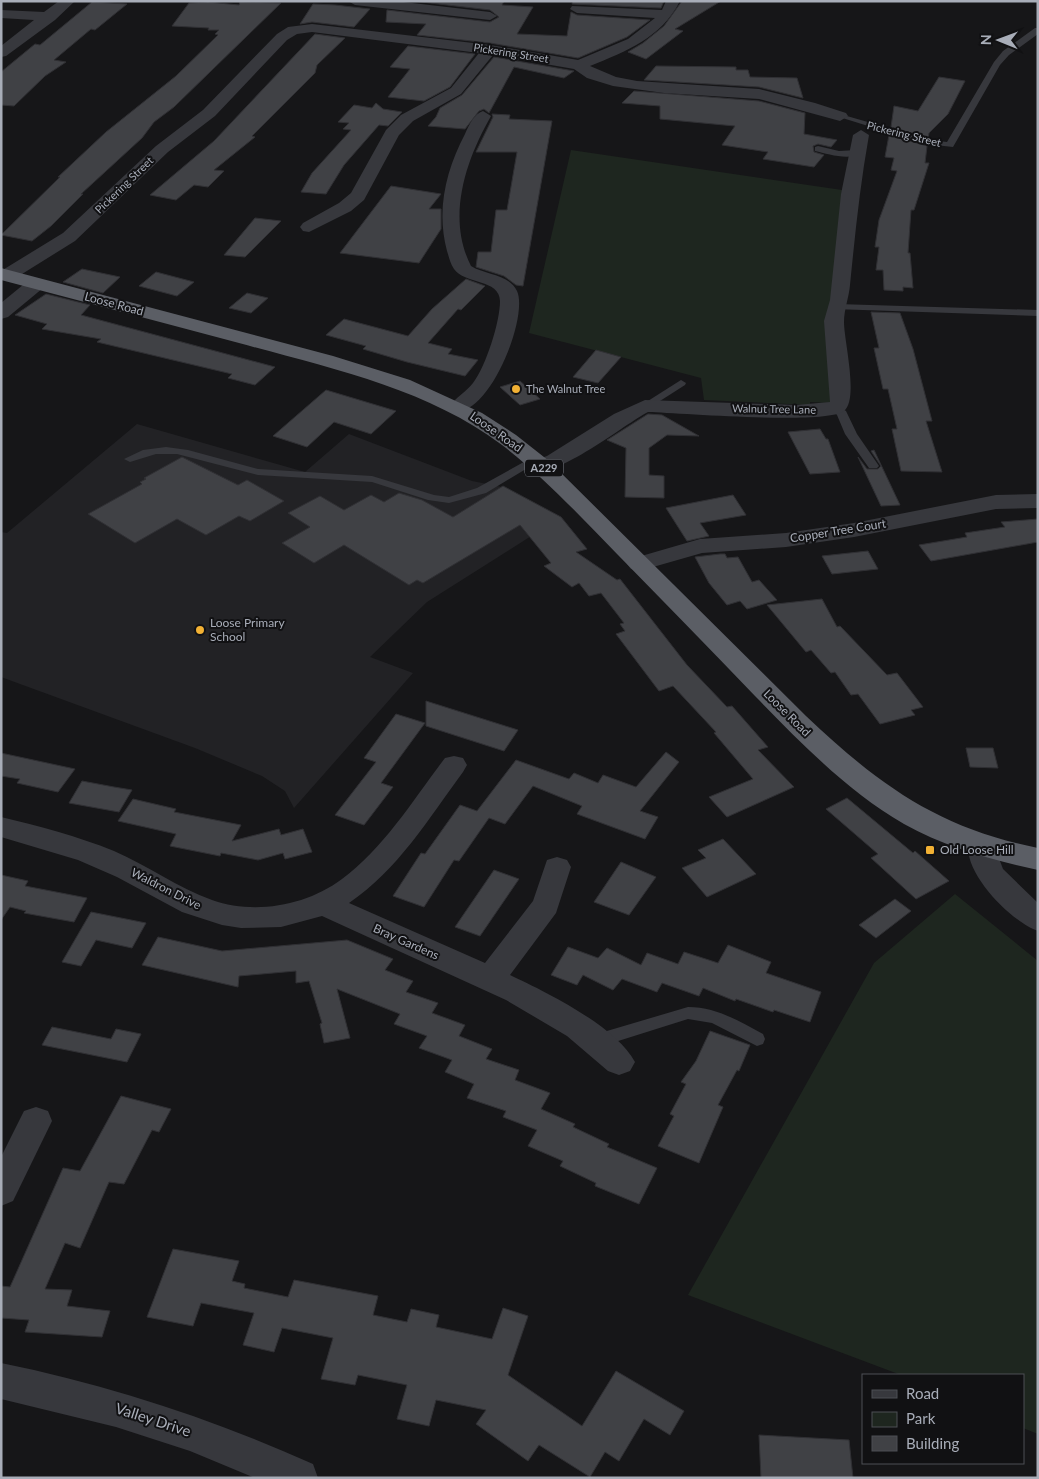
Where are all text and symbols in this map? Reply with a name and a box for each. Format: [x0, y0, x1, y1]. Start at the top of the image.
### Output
north arrow [974, 15, 1024, 65]
text: N [977, 34, 994, 45]
street label: Pickering Street [473, 40, 550, 65]
street label: Pickering Street [866, 118, 943, 149]
street label: Pickering Street [92, 154, 155, 216]
street label: Loose Road [83, 288, 145, 319]
place label: The Walnut Tree [526, 382, 605, 395]
marker: The Walnut Tree [510, 383, 522, 395]
street label: Walnut Tree Lane [732, 401, 816, 416]
street label: Loose Road [467, 408, 525, 455]
road number: A229 [525, 459, 563, 476]
street label: Copper Tree Court [789, 515, 888, 546]
place label: Loose Primary School [210, 615, 285, 644]
marker: Loose Primary School [194, 624, 206, 636]
street label: Loose Road [761, 686, 814, 739]
place label: Old Loose Hill [940, 842, 1014, 857]
marker: Old Loose Hill [924, 844, 936, 856]
street label: Waldron Drive [129, 864, 204, 913]
street label: Bray Gardens [371, 920, 441, 963]
legend [862, 1374, 1024, 1464]
text: Road [906, 1384, 939, 1402]
street label: Valley Drive [113, 1398, 193, 1440]
text: Park [906, 1409, 936, 1427]
text: Building [906, 1434, 959, 1452]

